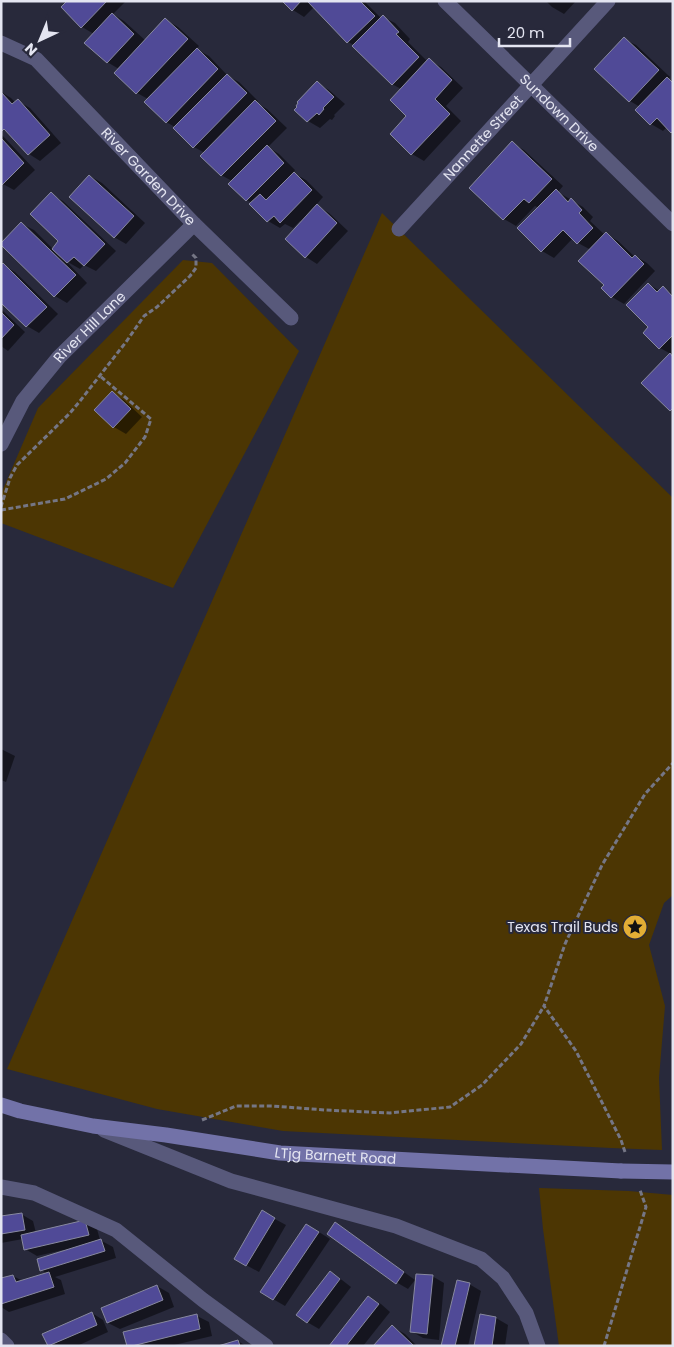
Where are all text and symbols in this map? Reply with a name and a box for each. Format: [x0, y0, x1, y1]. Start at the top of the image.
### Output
north arrow [15, 15, 65, 65]
scale bar [499, 15, 570, 47]
text: 20 m [507, 22, 545, 43]
text: N [20, 39, 42, 60]
street label: Sundown Drive [515, 69, 604, 157]
street label: Nannette Street [438, 90, 527, 185]
street label: River Garden Drive [97, 123, 200, 230]
street label: River Hill Lane [48, 286, 130, 367]
place icon: Texas Trail Buds [622, 914, 648, 940]
place label: Texas Trail Buds [507, 917, 618, 937]
street label: LTjg Barnett Road [273, 1142, 397, 1169]

